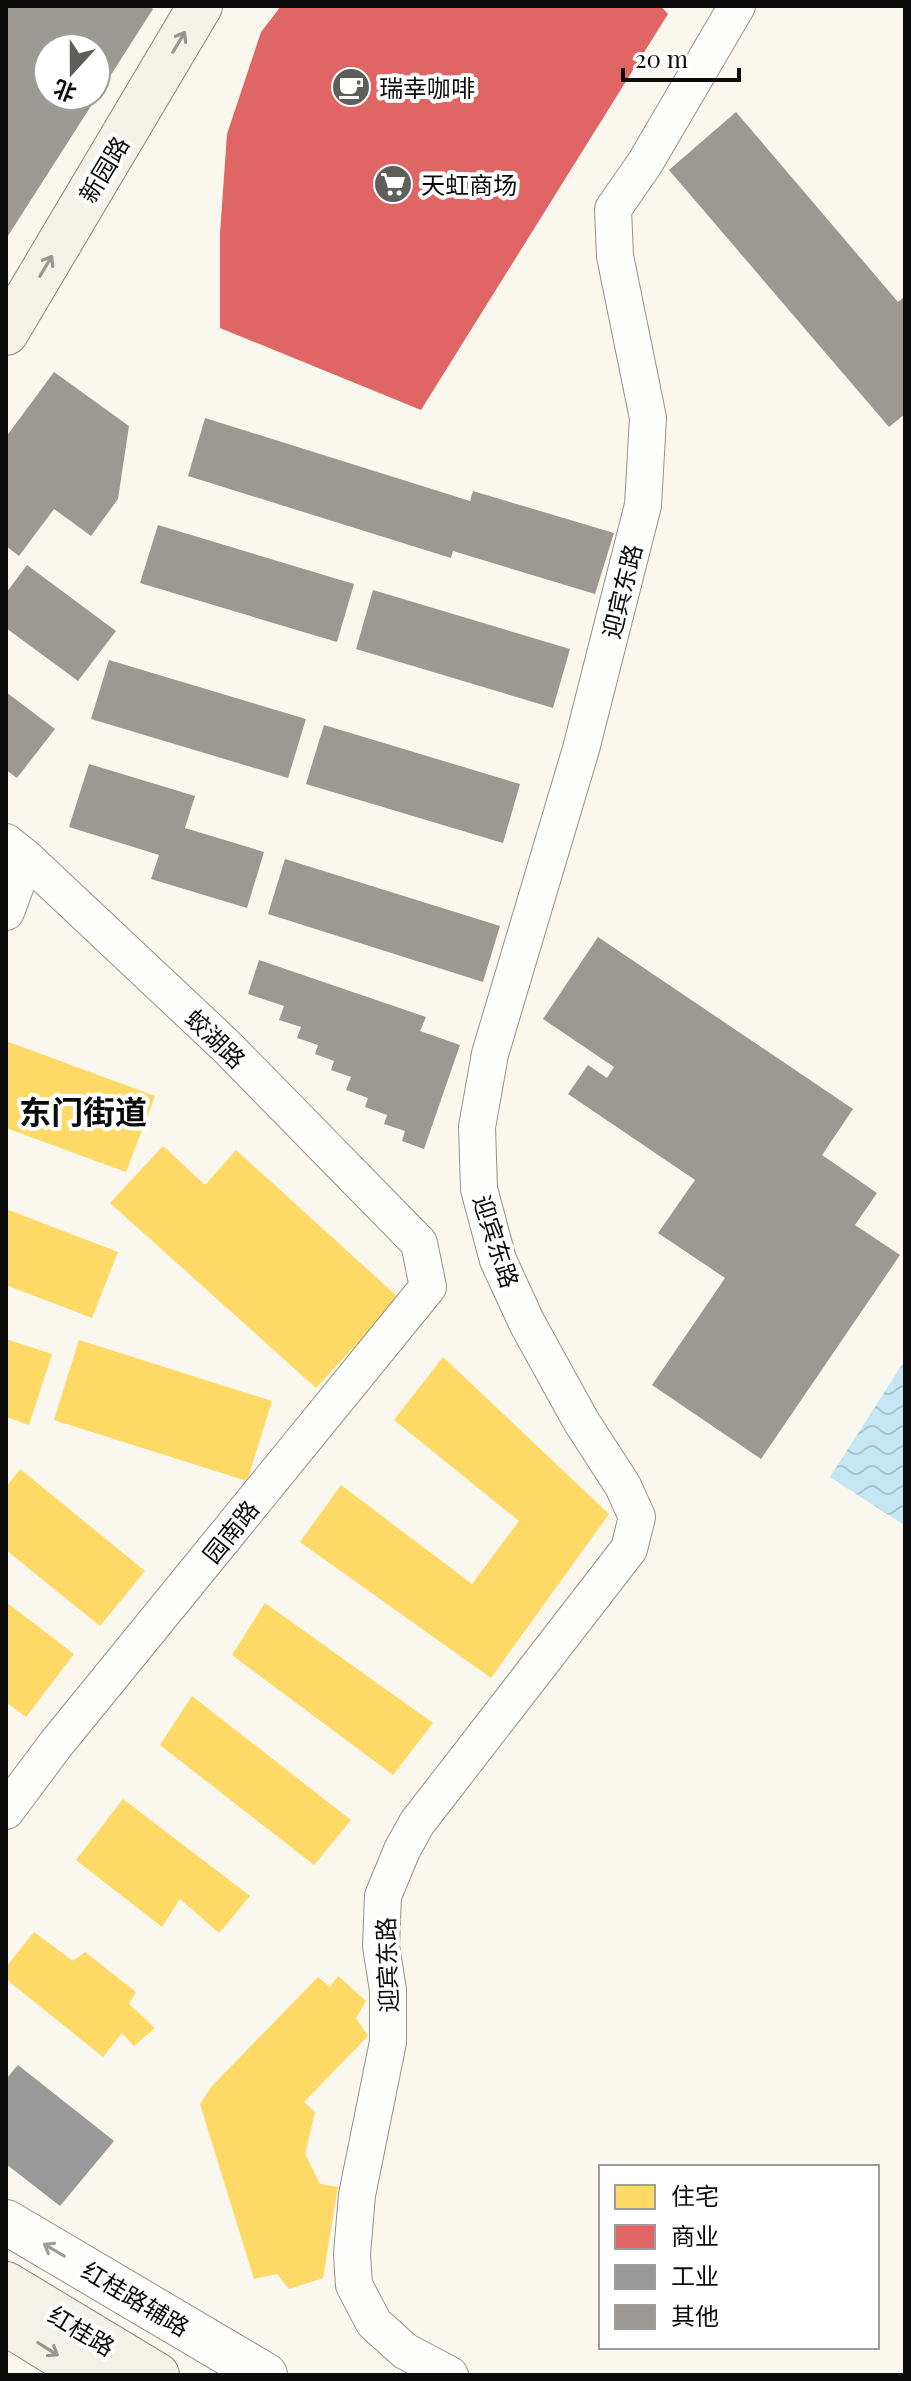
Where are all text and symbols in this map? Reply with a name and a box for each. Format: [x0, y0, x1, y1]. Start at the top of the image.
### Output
one-way arrow [171, 31, 187, 54]
north arrow [32, 32, 112, 112]
scale bar [623, 32, 739, 82]
text: 20 m [635, 42, 688, 74]
cafe icon: 瑞幸咖啡 [330, 66, 372, 108]
place label: 瑞幸咖啡 [379, 71, 475, 103]
text: 北 [49, 74, 80, 110]
street label: 新园路 [71, 130, 135, 208]
supermarket icon: 天虹商场 [372, 163, 414, 205]
place label: 天虹商场 [421, 168, 517, 200]
one-way arrow [38, 255, 54, 278]
street label: 迎宾东路 [594, 541, 648, 641]
street label: 蛟湖路 [179, 1001, 253, 1075]
district label: 东门街道 [19, 1089, 147, 1132]
street label: 迎宾东路 [467, 1190, 527, 1292]
street label: 园南路 [195, 1493, 265, 1569]
street label: 迎宾东路 [368, 1916, 404, 2014]
legend [599, 2165, 879, 2349]
text: 住宅 [671, 2179, 719, 2211]
text: 商业 [671, 2219, 719, 2251]
one-way arrow [42, 2242, 66, 2257]
street label: 红桂路辅路 [77, 2255, 195, 2341]
text: 工业 [671, 2259, 719, 2291]
street label: 红桂路 [44, 2299, 120, 2361]
text: 其他 [671, 2299, 719, 2331]
one-way arrow [36, 2341, 59, 2357]

